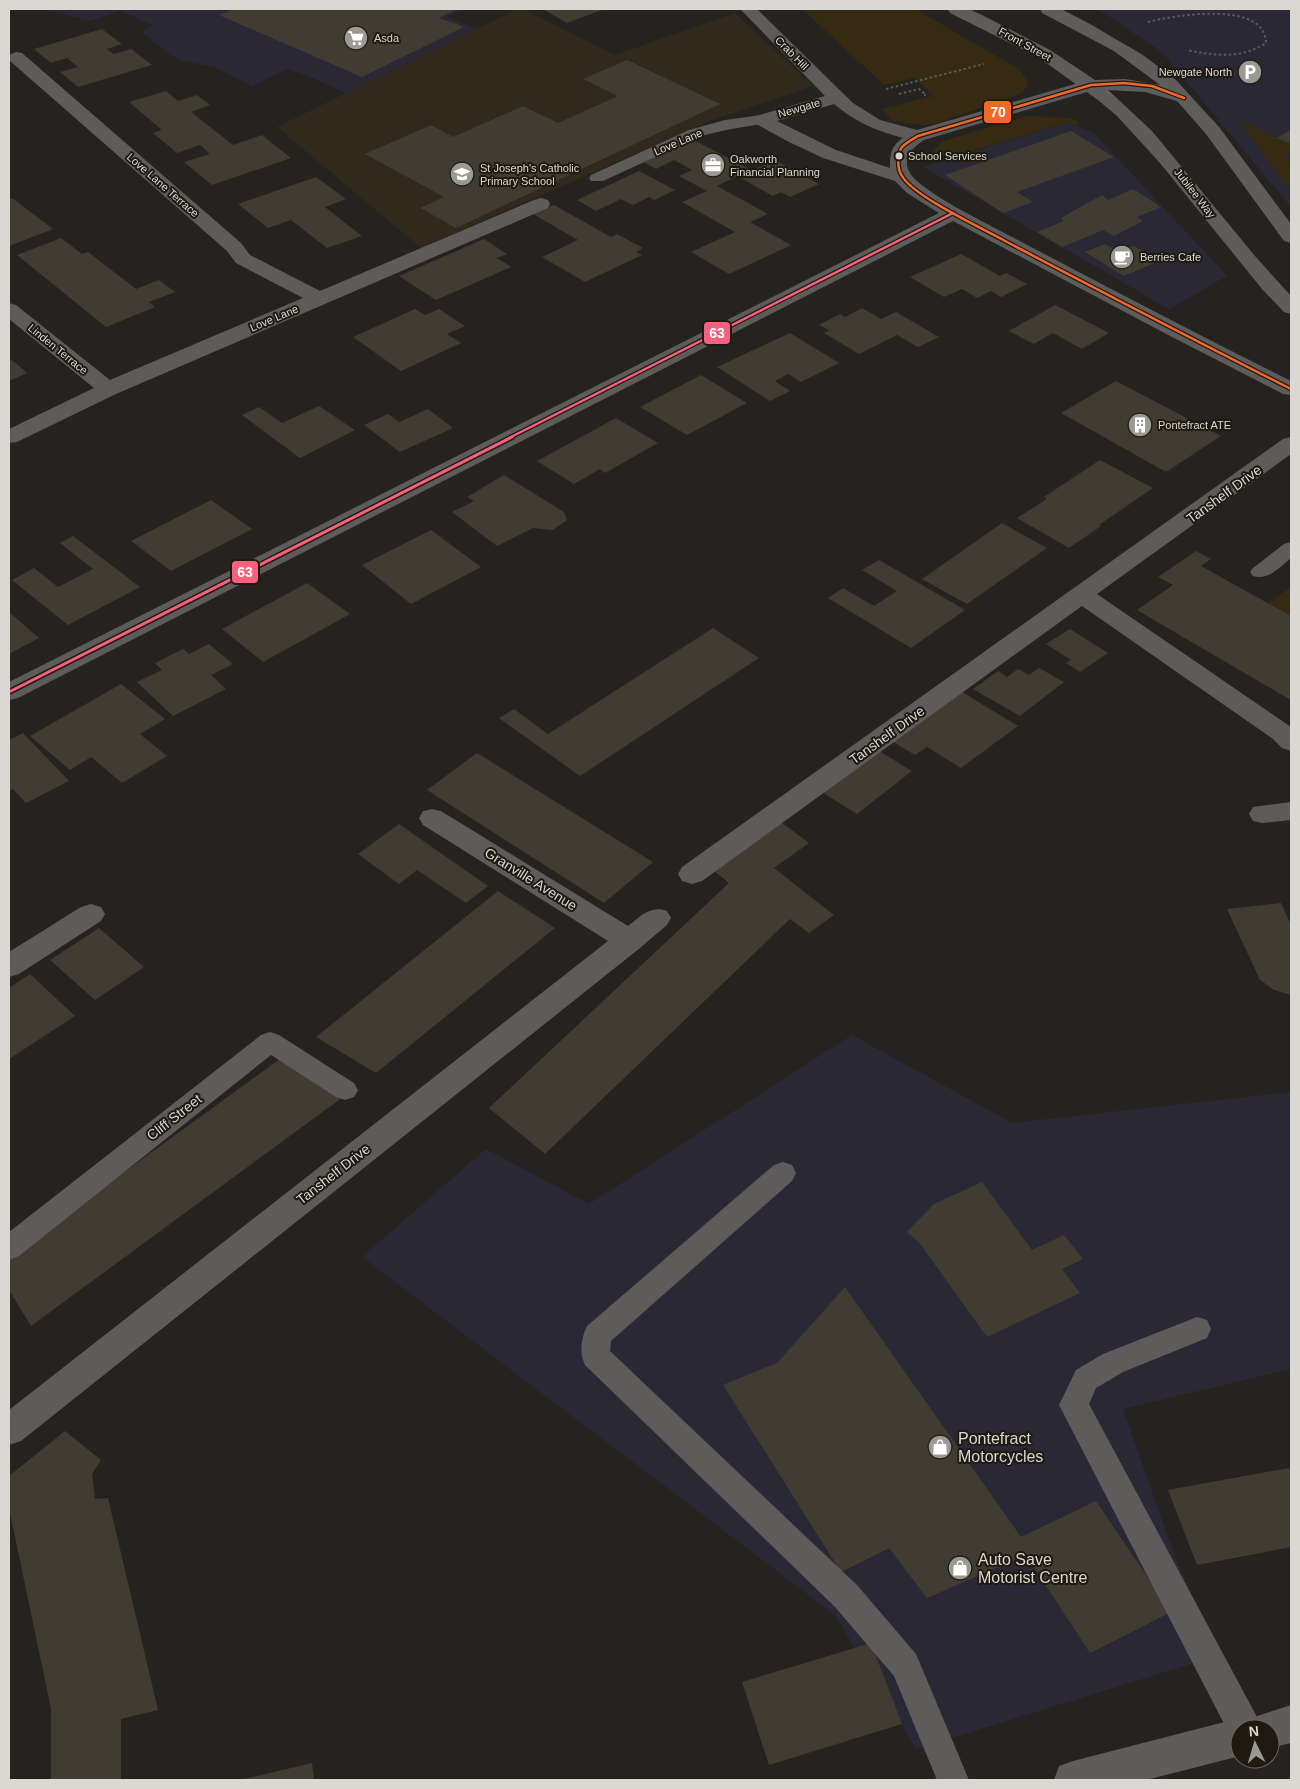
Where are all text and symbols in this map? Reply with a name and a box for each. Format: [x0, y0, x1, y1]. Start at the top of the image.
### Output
supermarket icon: Asda [343, 25, 369, 51]
street label: Front Street [997, 25, 1053, 63]
place label: Asda [374, 32, 400, 44]
street label: Crab Hill [773, 34, 811, 72]
parking icon: Newgate North [1237, 59, 1263, 85]
place label: Newgate North [1159, 66, 1232, 78]
street label: Newgate [776, 96, 822, 120]
line badge: 70 [983, 100, 1012, 124]
text: 70 [990, 104, 1006, 120]
street label: Love Lane [652, 126, 704, 158]
place label: School Services [908, 150, 987, 162]
street label: Love Lane Terrace [125, 151, 201, 219]
marker: School Services [894, 151, 904, 161]
office icon: Oakworth Financial Planning [700, 152, 726, 178]
place label: Oakworth Financial Planning [730, 153, 820, 178]
school or university icon: St Joseph's Catholic Primary School [449, 161, 475, 187]
place label: St Joseph's Catholic Primary School [480, 162, 580, 187]
street label: Jubilee Way [1172, 166, 1218, 221]
cafe icon: Berries Cafe [1109, 244, 1135, 270]
place label: Berries Cafe [1140, 251, 1201, 263]
street label: Love Lane [248, 302, 300, 334]
street label: Linden Terrace [26, 321, 90, 377]
line badge: 63 [703, 321, 731, 345]
text: 63 [709, 325, 725, 341]
building icon: Pontefract ATE [1127, 412, 1153, 438]
place label: Pontefract ATE [1158, 419, 1231, 431]
street label: Tanshelf Drive [1183, 461, 1265, 527]
line badge: 63 [231, 560, 259, 584]
text: 63 [237, 564, 253, 580]
street label: Tanshelf Drive [846, 702, 928, 768]
street label: Granville Avenue [482, 844, 580, 914]
street label: Cliff Street [143, 1091, 205, 1143]
street label: Tanshelf Drive [293, 1140, 373, 1208]
place label: Pontefract Motorcycles [958, 1430, 1043, 1465]
shop icon: Pontefract Motorcycles [927, 1434, 953, 1460]
place label: Auto Save Motorist Centre [978, 1551, 1087, 1586]
shop icon: Auto Save Motorist Centre [947, 1555, 973, 1581]
north arrow [1230, 1719, 1280, 1769]
text: N [1248, 1723, 1260, 1739]

